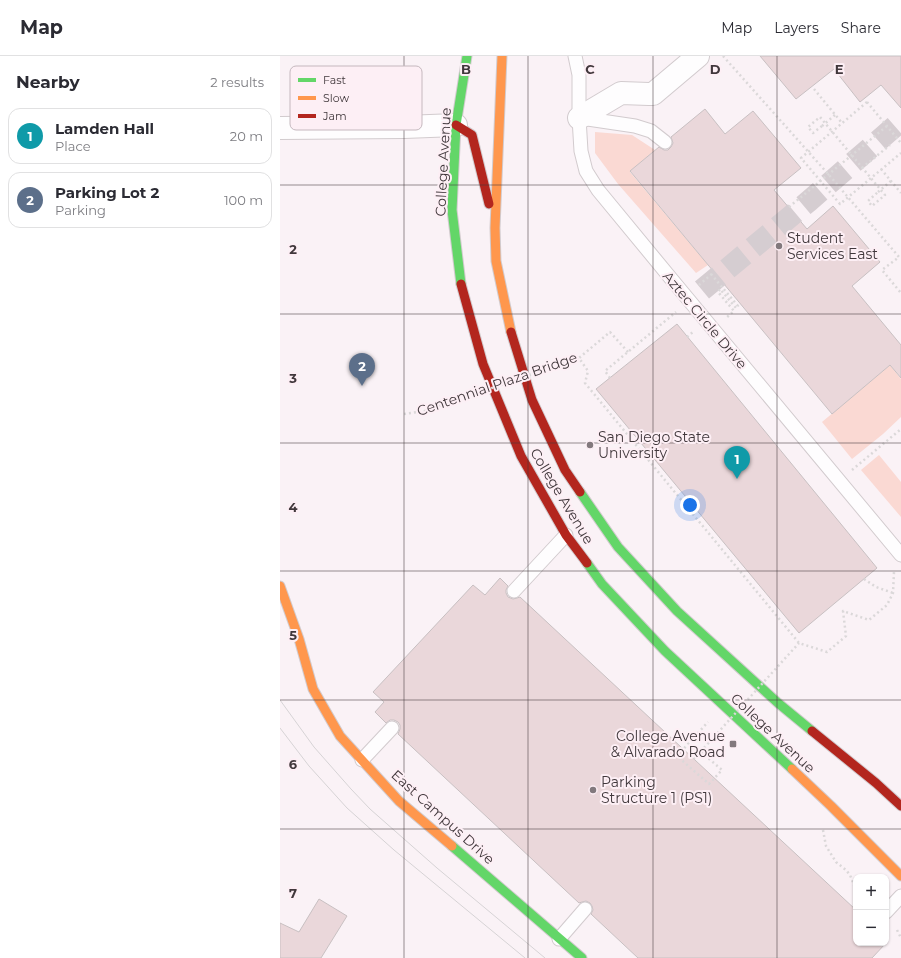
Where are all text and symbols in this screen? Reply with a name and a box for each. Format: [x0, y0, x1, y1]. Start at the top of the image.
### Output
text: Map [20, 16, 63, 39]
text: Map [721, 19, 752, 37]
text: Layers [774, 19, 819, 37]
text: Share [841, 19, 881, 37]
text: B [461, 61, 471, 77]
text: C [585, 61, 595, 77]
text: D [710, 61, 721, 77]
text: E [835, 61, 844, 77]
legend [290, 66, 422, 130]
text: Nearby [16, 72, 80, 92]
text: Fast [323, 73, 347, 87]
text: 2 results [210, 74, 264, 90]
text: Slow [323, 91, 349, 105]
street label: College Avenue [431, 107, 455, 217]
text: Jam [322, 109, 347, 123]
text: Lamden Hall [55, 119, 154, 138]
text: 1 [27, 128, 33, 144]
text: 20 m [230, 128, 263, 144]
text: Place [55, 138, 91, 154]
text: Parking Lot 2 [55, 183, 159, 202]
text: 2 [26, 192, 34, 208]
text: 100 m [224, 192, 263, 208]
text: Parking [55, 202, 106, 218]
place label: Student Services East [787, 229, 878, 263]
text: 2 [289, 241, 297, 257]
marker: Student Services East [774, 241, 784, 251]
street label: Aztec Circle Drive [659, 267, 751, 373]
street label: Centennial Plaza Bridge [414, 348, 580, 420]
pin: 2 [349, 353, 375, 386]
text: 3 [288, 370, 297, 386]
place label: San Diego State University [598, 428, 710, 462]
marker: San Diego State University [585, 440, 595, 450]
street label: College Avenue [526, 445, 598, 547]
pin: 1 [724, 446, 750, 479]
your location [680, 495, 700, 515]
text: 4 [289, 499, 298, 515]
text: 5 [289, 627, 297, 643]
street label: College Avenue [727, 689, 819, 777]
place label: College Avenue & Alvarado Road [611, 727, 725, 761]
marker: College Avenue & Alvarado Road [728, 739, 738, 749]
text: 6 [289, 756, 298, 772]
street label: East Campus Drive [388, 766, 498, 868]
place label: Parking Structure 1 (PS1) [601, 773, 712, 807]
marker: Parking Structure 1 (PS1) [588, 785, 598, 795]
map controls [853, 874, 889, 946]
button: + [853, 874, 889, 910]
text: 7 [289, 885, 297, 901]
button: − [853, 910, 889, 946]

